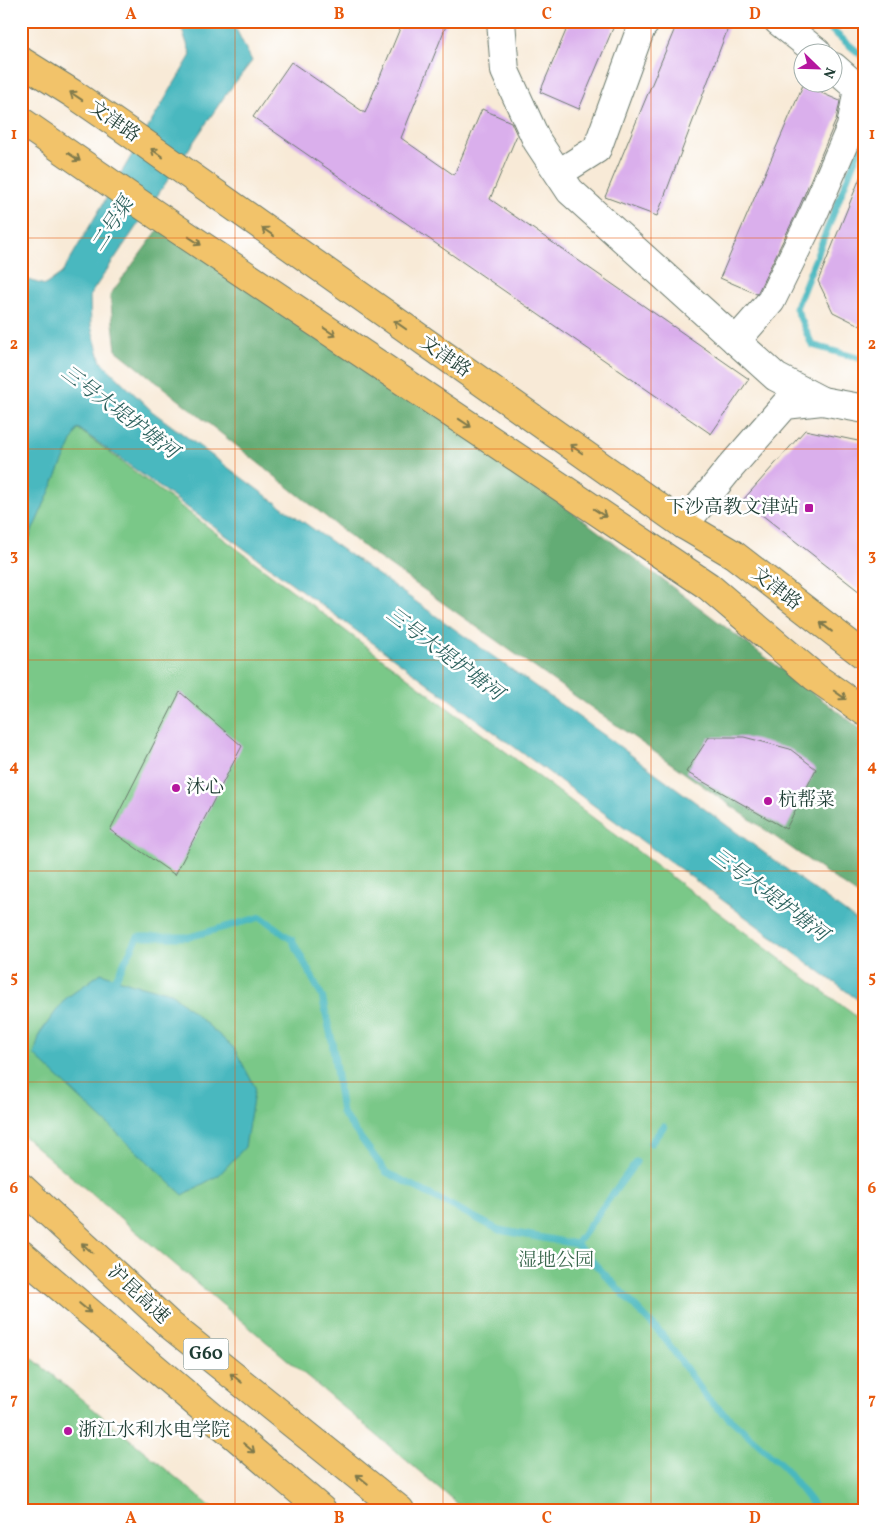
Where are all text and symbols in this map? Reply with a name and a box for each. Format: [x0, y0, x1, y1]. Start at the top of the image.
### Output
text: A [125, 4, 137, 26]
text: B [334, 4, 345, 26]
text: C [542, 4, 552, 26]
text: D [749, 4, 761, 26]
north arrow [794, 42, 844, 92]
text: N [818, 64, 839, 81]
one-way arrow [69, 90, 83, 100]
street label: 文津路 [83, 95, 145, 149]
text: 1 [11, 124, 17, 146]
text: 1 [869, 124, 875, 146]
one-way arrow [150, 148, 164, 158]
one-way arrow [67, 152, 81, 162]
water label: 二号渠 [85, 190, 143, 258]
one-way arrow [261, 227, 275, 237]
one-way arrow [188, 236, 202, 246]
one-way arrow [394, 320, 408, 330]
one-way arrow [323, 327, 337, 337]
street label: 文津路 [414, 330, 476, 384]
text: 2 [10, 334, 18, 356]
text: 2 [868, 334, 876, 356]
water label: 三号大堤护塘河 [55, 360, 186, 468]
one-way arrow [458, 417, 472, 428]
one-way arrow [569, 444, 583, 454]
place label: 下沙高教文津站 [666, 495, 799, 521]
marker: 下沙高教文津站 [803, 502, 815, 514]
one-way arrow [593, 508, 607, 518]
text: 3 [10, 545, 18, 567]
text: 3 [868, 545, 876, 567]
street label: 文津路 [746, 561, 806, 617]
water label: 三号大堤护塘河 [380, 602, 511, 710]
one-way arrow [819, 622, 832, 633]
one-way arrow [833, 690, 847, 700]
text: 4 [9, 756, 19, 778]
text: 4 [867, 756, 877, 778]
place label: 沐心 [186, 775, 224, 801]
marker: 沐心 [170, 782, 182, 794]
place label: 杭帮菜 [778, 788, 835, 814]
marker: 杭帮菜 [762, 795, 774, 807]
water label: 三号大堤护塘河 [705, 843, 836, 951]
text: 5 [10, 967, 18, 989]
text: 5 [868, 967, 876, 989]
text: 6 [10, 1178, 19, 1200]
text: 6 [868, 1178, 877, 1200]
one-way arrow [81, 1242, 93, 1254]
park label: 湿地公园 [518, 1248, 594, 1274]
street label: 沪昆高速 [101, 1260, 175, 1330]
one-way arrow [78, 1303, 91, 1314]
road number: G60 [184, 1338, 228, 1370]
one-way arrow [230, 1372, 243, 1383]
text: 7 [10, 1389, 18, 1411]
text: 7 [868, 1389, 876, 1411]
place label: 浙江水利水电学院 [78, 1418, 230, 1444]
marker: 浙江水利水电学院 [62, 1425, 74, 1437]
one-way arrow [242, 1442, 255, 1453]
one-way arrow [356, 1474, 369, 1485]
text: A [125, 1508, 137, 1530]
text: B [334, 1508, 345, 1530]
text: C [542, 1508, 552, 1530]
text: D [749, 1508, 761, 1530]

